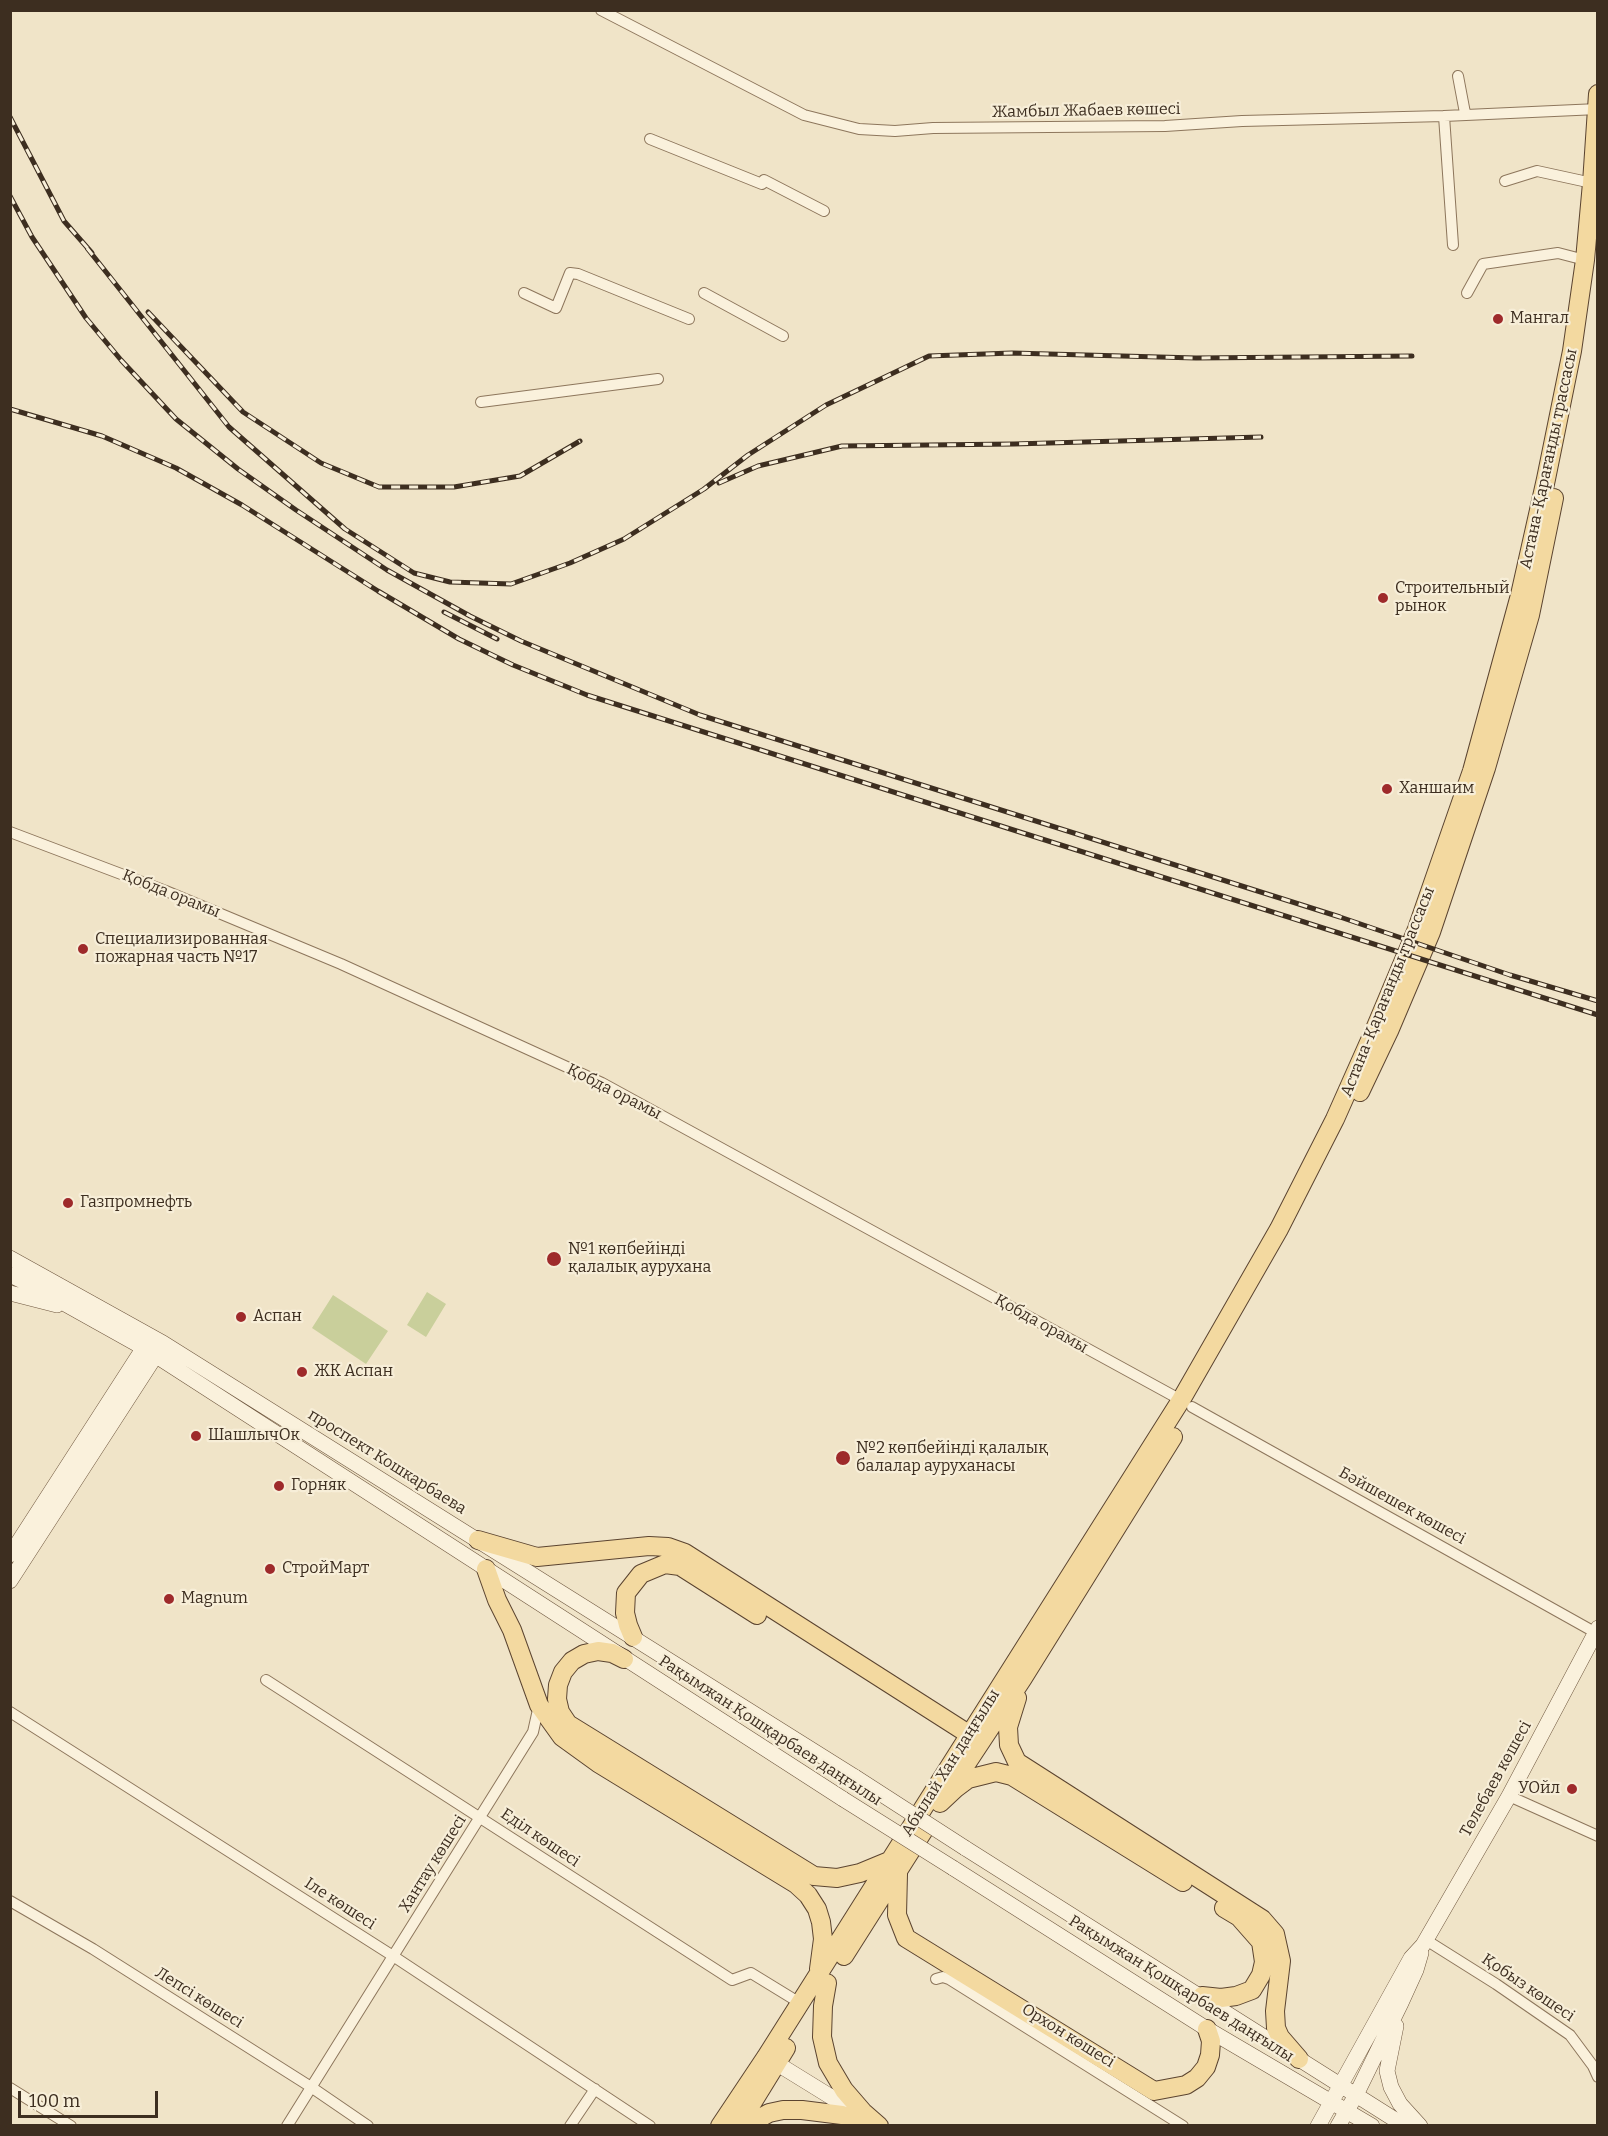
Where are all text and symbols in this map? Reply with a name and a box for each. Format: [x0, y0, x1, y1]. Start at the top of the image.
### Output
street label: Жамбыл Жабаев көшесі [991, 100, 1181, 122]
place label: Мангал [1510, 309, 1569, 329]
marker: Мангал [1491, 312, 1505, 326]
street label: Астана-Қарағанды трассасы [1516, 347, 1582, 571]
place label: Строительный рынок [1395, 579, 1510, 617]
marker: Строительный рынок [1376, 591, 1390, 605]
place label: Ханшаим [1399, 779, 1474, 799]
marker: Ханшаим [1380, 782, 1394, 796]
street label: Қобда орамы [119, 866, 223, 922]
street label: Астана-Қарағанды трассасы [1337, 884, 1439, 1100]
place label: Специализированная пожарная часть №17 [95, 930, 268, 968]
marker: Специализированная пожарная часть №17 [76, 942, 90, 956]
street label: Қобда орамы [563, 1060, 665, 1124]
place label: Газпромнефть [80, 1193, 192, 1213]
marker: Газпромнефть [61, 1196, 75, 1210]
place label: №1 көпбейінді қалалық аурухана [568, 1240, 711, 1278]
marker: №1 көпбейінді қалалық аурухана [545, 1250, 563, 1268]
street label: Қобда орамы [991, 1290, 1091, 1358]
place label: Аспан [253, 1307, 302, 1327]
marker: Аспан [234, 1310, 248, 1324]
place label: ЖК Аспан [314, 1362, 393, 1382]
marker: ЖК Аспан [295, 1365, 309, 1379]
street label: проспект Кошкарбаева [304, 1405, 470, 1519]
place label: ШашлычОк [208, 1426, 300, 1446]
marker: ШашлычОк [189, 1429, 203, 1443]
place label: №2 көпбейінді қалалық балалар ауруханасы [856, 1439, 1048, 1477]
marker: №2 көпбейінді қалалық балалар ауруханасы [834, 1449, 852, 1467]
street label: Бәйшешек көшесі [1335, 1463, 1469, 1549]
place label: Горняк [291, 1476, 346, 1496]
marker: Горняк [272, 1479, 286, 1493]
place label: СтройМарт [282, 1559, 369, 1579]
marker: СтройМарт [263, 1562, 277, 1576]
place label: Magnum [181, 1589, 248, 1609]
marker: Magnum [162, 1592, 176, 1606]
street label: Рақымжан Қошқарбаев даңғылы [655, 1652, 885, 1810]
street label: Абылай Хан даңғылы [898, 1686, 1004, 1840]
street label: Төлебаев көшесі [1456, 1718, 1536, 1840]
place label: УОйл [1518, 1779, 1560, 1799]
marker: УОйл [1565, 1782, 1579, 1796]
street label: Еділ көшесі [497, 1805, 583, 1871]
street label: Хантау көшесі [395, 1812, 471, 1916]
street label: Іле көшесі [301, 1874, 379, 1934]
street label: Рақымжан Қошқарбаев даңғылы [1065, 1912, 1297, 2066]
street label: Қобыз көшесі [1478, 1950, 1578, 2026]
street label: Лепсі көшесі [151, 1963, 247, 2033]
street label: Орхон көшесі [1018, 2000, 1118, 2072]
scale bar [21, 2079, 160, 2117]
text: 100 m [29, 2090, 80, 2112]

